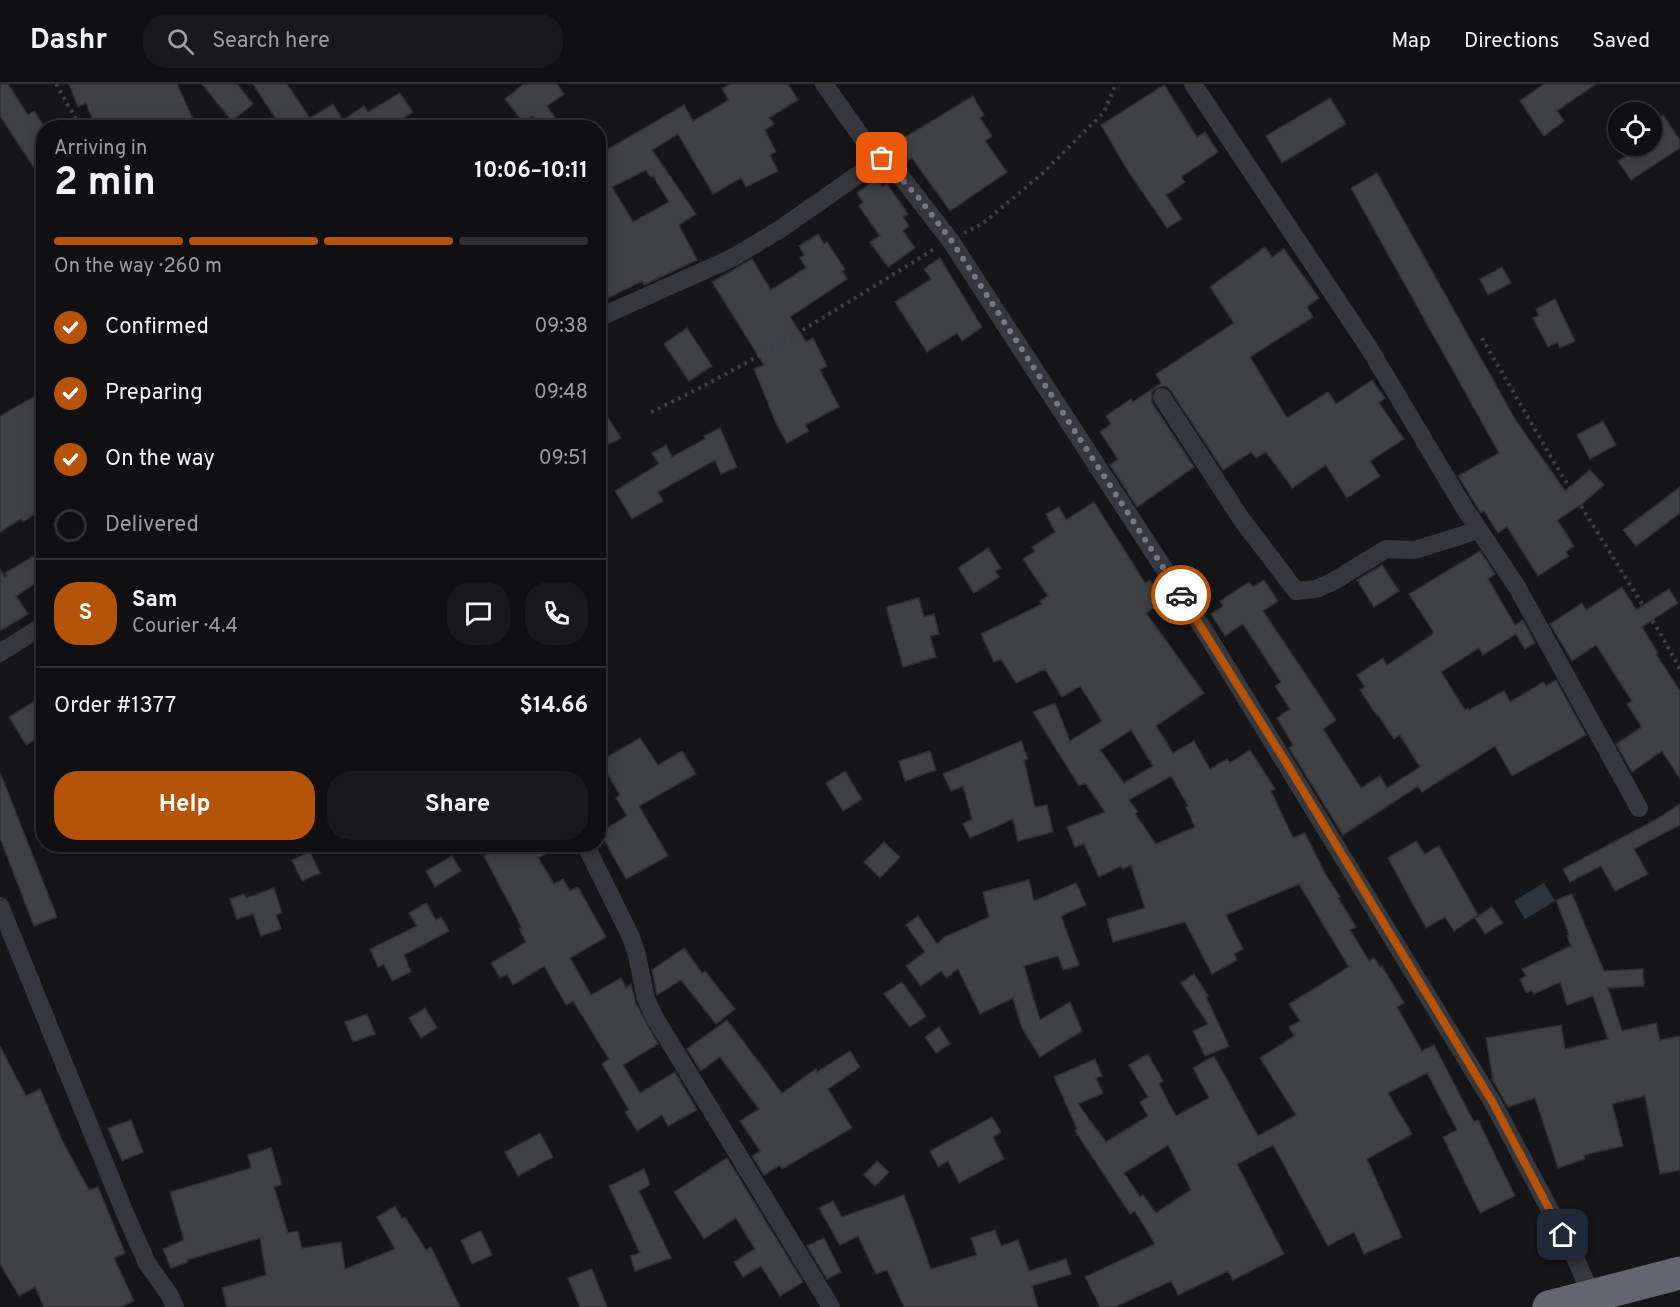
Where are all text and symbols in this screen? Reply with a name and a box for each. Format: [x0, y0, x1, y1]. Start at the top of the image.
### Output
search box [143, 14, 563, 68]
text: Dashr [30, 23, 107, 59]
icon: search [164, 25, 197, 58]
text: Search here [212, 28, 330, 55]
text: Map [1391, 28, 1431, 55]
text: Directions [1464, 28, 1559, 55]
text: Saved [1592, 28, 1650, 55]
map controls [1608, 102, 1662, 156]
button: locate [1608, 102, 1662, 156]
pin [856, 132, 907, 183]
text: Arriving in [54, 136, 147, 162]
icon: bag [865, 141, 898, 174]
text: 10:06–10:11 [474, 158, 588, 185]
text: 2 min [54, 160, 156, 209]
text: On the way · 260 m [54, 254, 222, 280]
icon: check [54, 311, 87, 344]
text: Confirmed [105, 314, 209, 341]
text: 09:38 [534, 314, 588, 340]
icon: check [54, 377, 87, 410]
text: Preparing [105, 380, 203, 407]
text: 09:48 [534, 380, 588, 406]
icon: check [54, 443, 87, 476]
text: On the way [105, 446, 215, 473]
text: 09:51 [539, 446, 588, 472]
text: Delivered [105, 512, 199, 539]
courier [1151, 565, 1211, 625]
icon: car [1165, 579, 1198, 612]
button: chat [447, 582, 510, 645]
button: phone [525, 582, 588, 645]
text: Sam [132, 587, 177, 614]
text: S [79, 600, 92, 627]
text: Courier · 4.4 [132, 614, 238, 640]
text: Order #1377 [54, 693, 176, 720]
text: $14.66 [519, 693, 588, 720]
button: Help [54, 771, 315, 840]
button: Share [327, 771, 588, 840]
pin [1537, 1209, 1588, 1260]
icon: home [1546, 1218, 1579, 1251]

